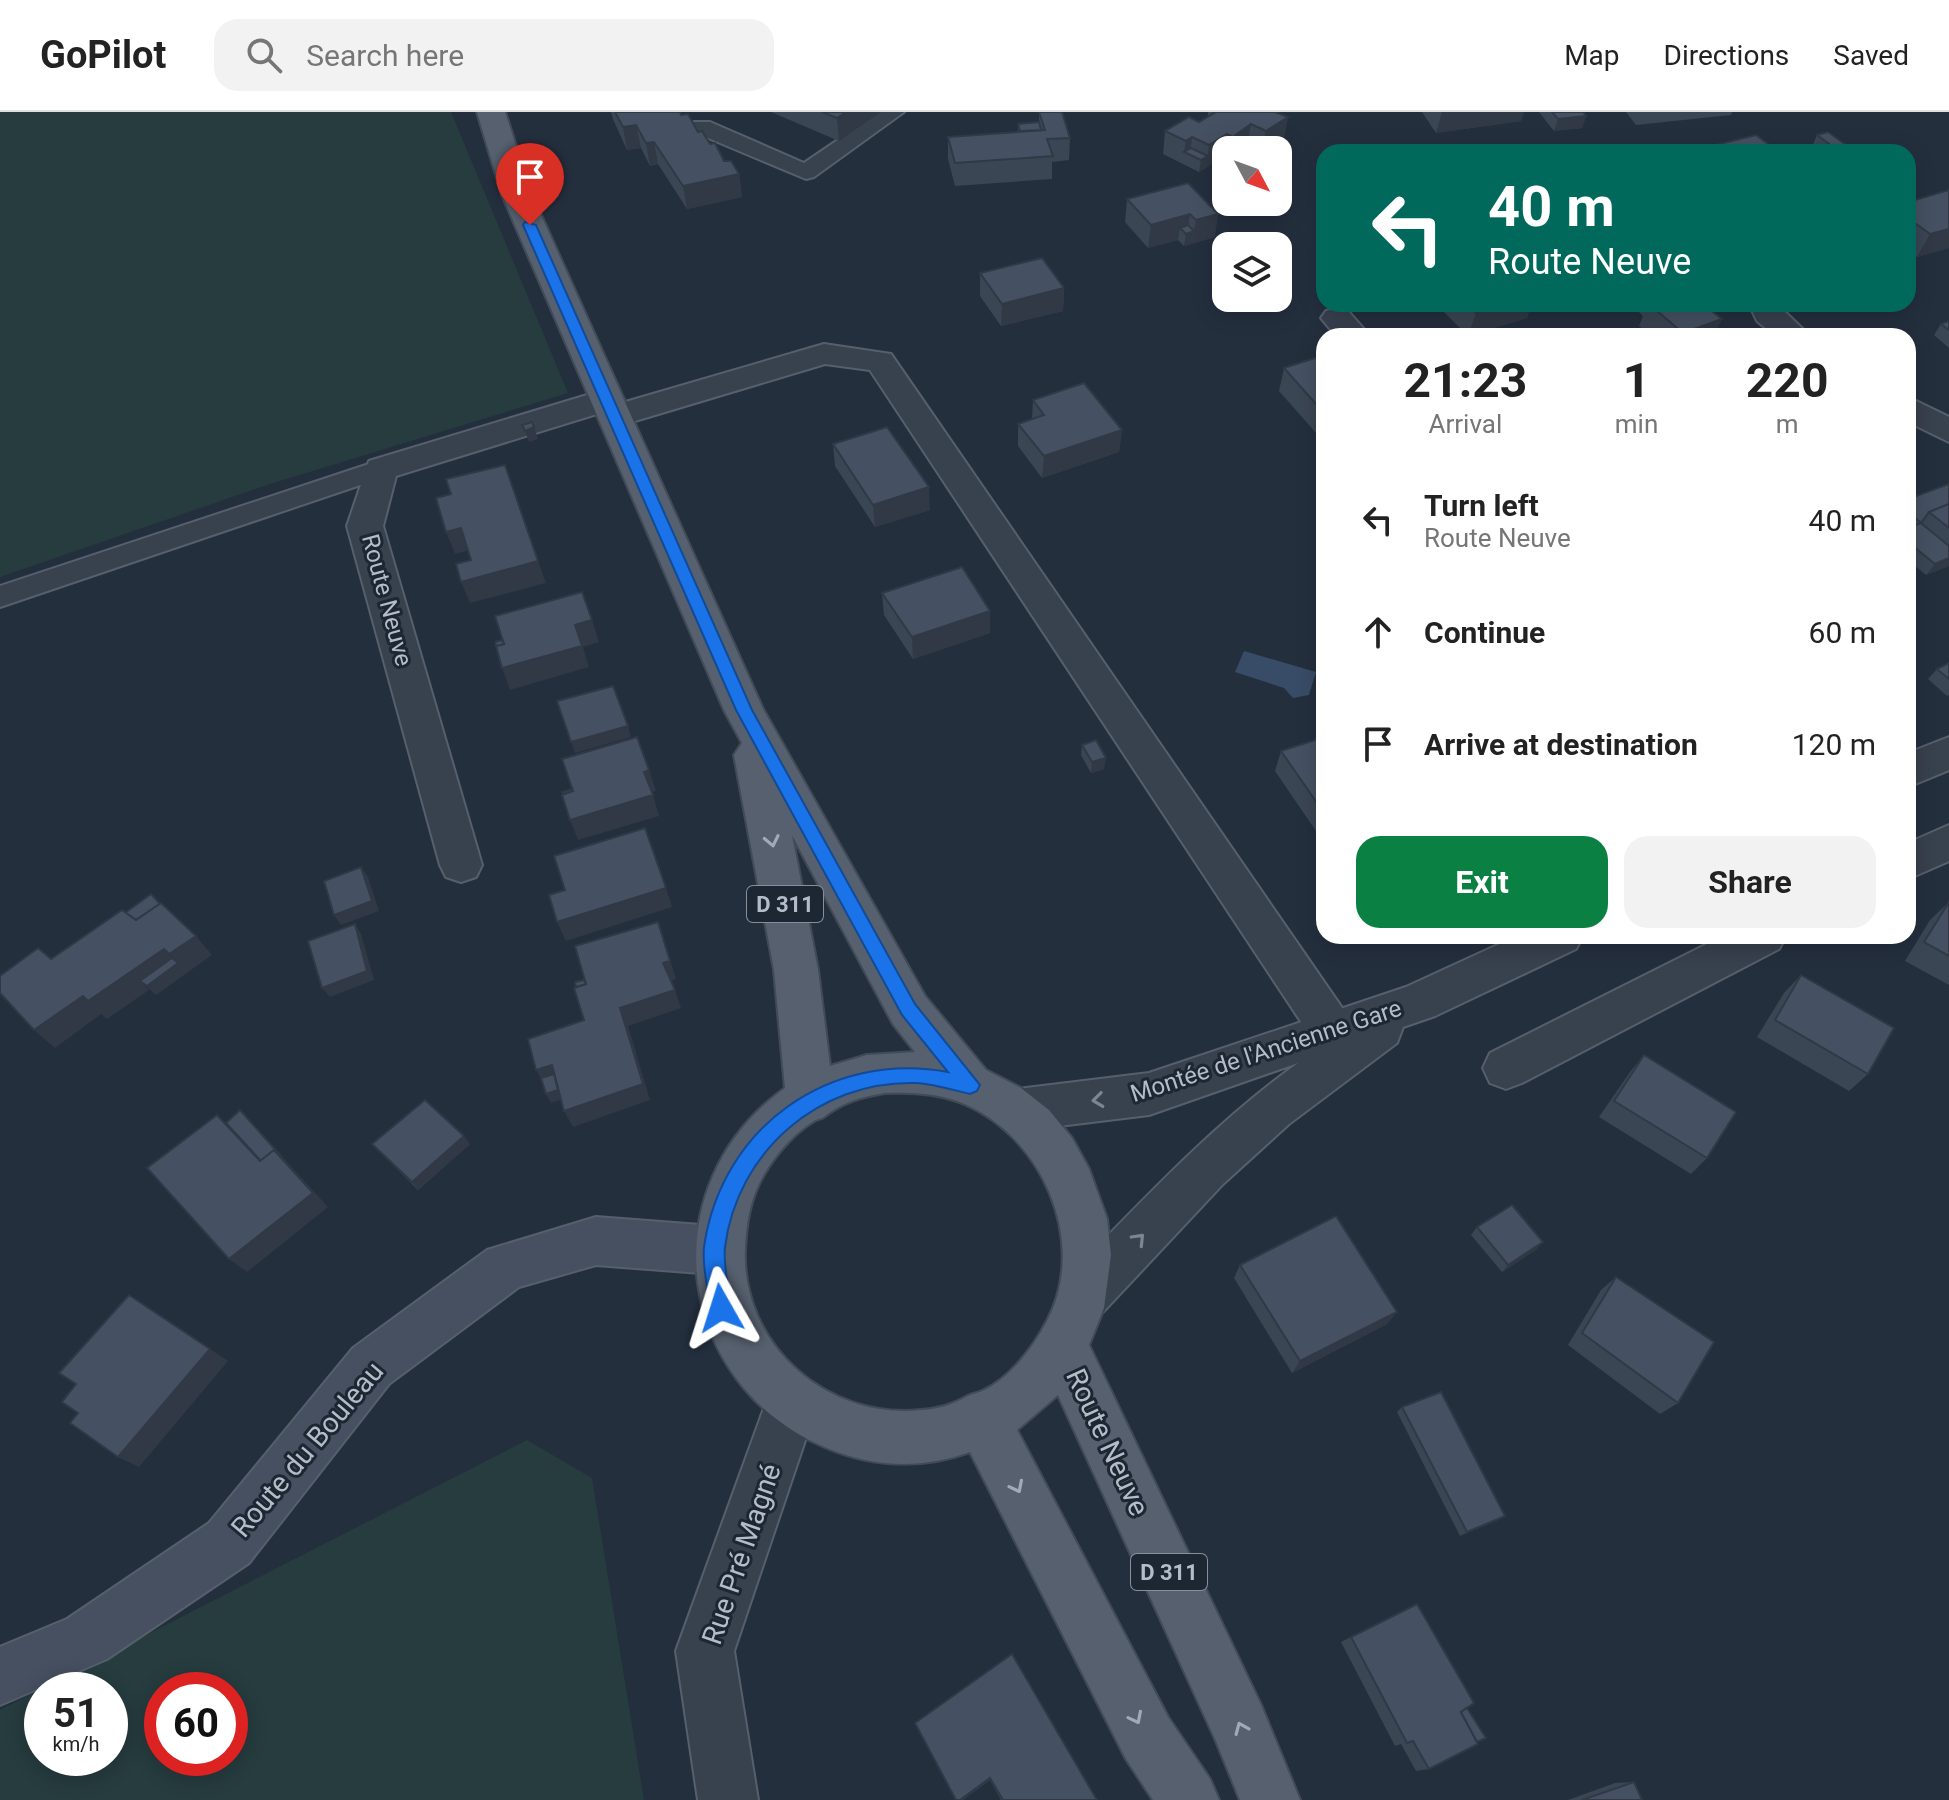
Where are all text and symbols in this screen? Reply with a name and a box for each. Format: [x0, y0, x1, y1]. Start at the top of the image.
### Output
search box [214, 19, 774, 91]
text: GoPilot [40, 33, 166, 77]
icon: search [242, 33, 286, 77]
text: Search here [306, 38, 464, 73]
text: Map [1564, 39, 1620, 72]
text: Directions [1664, 39, 1789, 72]
text: Saved [1833, 39, 1909, 72]
north arrow [1212, 136, 1292, 216]
map controls [1212, 136, 1292, 312]
pin [496, 143, 564, 225]
icon: arrive [508, 155, 552, 199]
text: 40 m [1488, 174, 1615, 240]
icon: left [1356, 176, 1460, 280]
button: layers [1212, 232, 1292, 312]
text: Route Neuve [1488, 241, 1691, 283]
text: 21:23 [1404, 352, 1527, 409]
text: 1 [1623, 352, 1650, 409]
text: 220 [1746, 352, 1828, 409]
text: Arrival [1429, 409, 1502, 439]
text: min [1615, 409, 1658, 439]
text: m [1776, 409, 1799, 439]
text: Turn left [1424, 488, 1539, 523]
icon: left [1356, 498, 1400, 542]
text: 40 m [1809, 503, 1876, 538]
text: Route Neuve [1424, 523, 1571, 553]
street label: Route Neuve [356, 531, 418, 669]
icon: ahead [1356, 610, 1400, 654]
text: Continue [1424, 615, 1545, 650]
text: 60 m [1809, 615, 1876, 650]
icon: arrive [1356, 722, 1400, 766]
text: Arrive at destination [1424, 727, 1698, 762]
text: 120 m [1792, 727, 1876, 762]
one-way arrow [763, 834, 780, 847]
button: Exit [1356, 836, 1608, 928]
button: Share [1624, 836, 1876, 928]
road number: D 311 [747, 886, 823, 922]
street label: Montée de l'Ancienne Gare [1127, 994, 1405, 1108]
one-way arrow [1091, 1091, 1104, 1108]
one-way arrow [1129, 1234, 1144, 1248]
position arrow [679, 1266, 763, 1350]
street label: Route du Bouleau [224, 1355, 390, 1544]
street label: Route Neuve [1059, 1364, 1156, 1521]
street label: Rue Pré Magné [695, 1459, 788, 1649]
one-way arrow [1008, 1478, 1023, 1493]
road number: D 311 [1131, 1554, 1207, 1590]
speed limit sign: 60 [144, 1672, 248, 1776]
text: 51 [53, 1690, 99, 1737]
one-way arrow [1127, 1709, 1142, 1724]
one-way arrow [1234, 1722, 1250, 1736]
text: km/h [53, 1732, 99, 1756]

